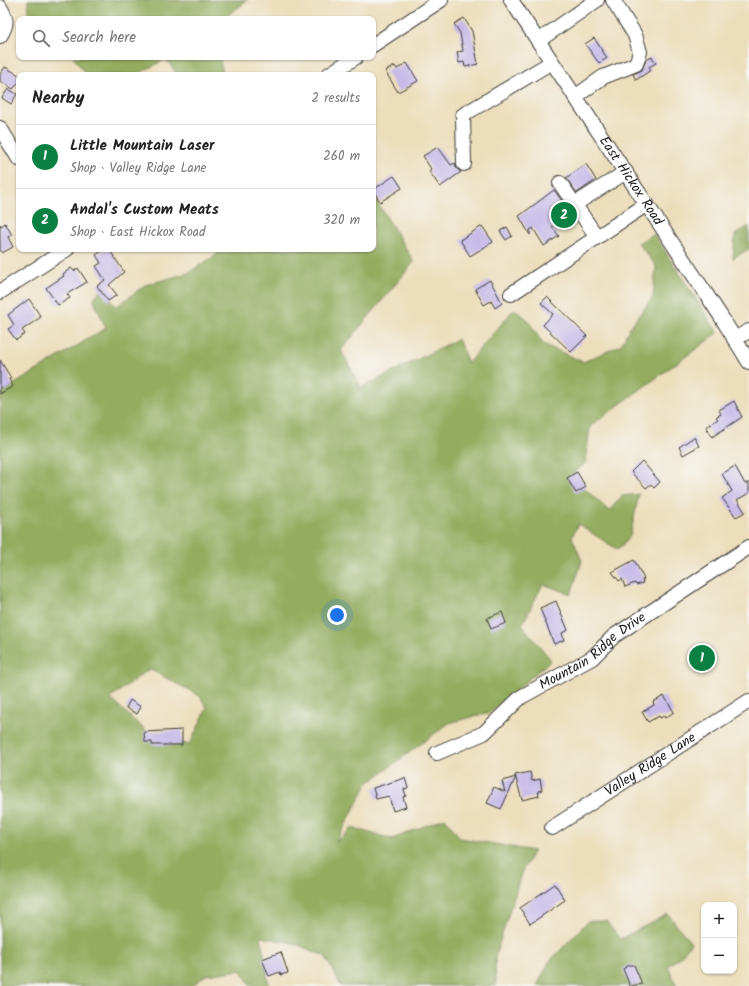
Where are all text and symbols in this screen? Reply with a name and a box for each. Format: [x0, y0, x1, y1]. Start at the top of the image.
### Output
search box [16, 16, 376, 60]
text: Search here [62, 26, 136, 50]
icon: search [30, 27, 52, 49]
text: Nearby [32, 85, 84, 112]
text: 2 results [312, 88, 360, 109]
street label: East Hickox Road [593, 132, 669, 231]
text: Little Mountain Laser [70, 134, 214, 158]
text: 1 [43, 146, 47, 167]
text: 260 m [323, 146, 360, 167]
text: Shop · Valley Ridge Lane [70, 158, 206, 179]
text: Andal's Custom Meats [70, 198, 219, 222]
pin: 2 [551, 200, 577, 230]
text: 2 [41, 210, 49, 231]
text: 320 m [323, 210, 360, 231]
text: Shop · East Hickox Road [70, 222, 205, 243]
your location [327, 605, 347, 625]
street label: Mountain Ridge Drive [535, 606, 651, 696]
pin: 1 [689, 643, 715, 673]
street label: Valley Ridge Lane [600, 727, 701, 802]
map controls [701, 902, 737, 974]
button: + [701, 902, 737, 938]
button: − [701, 938, 737, 974]

